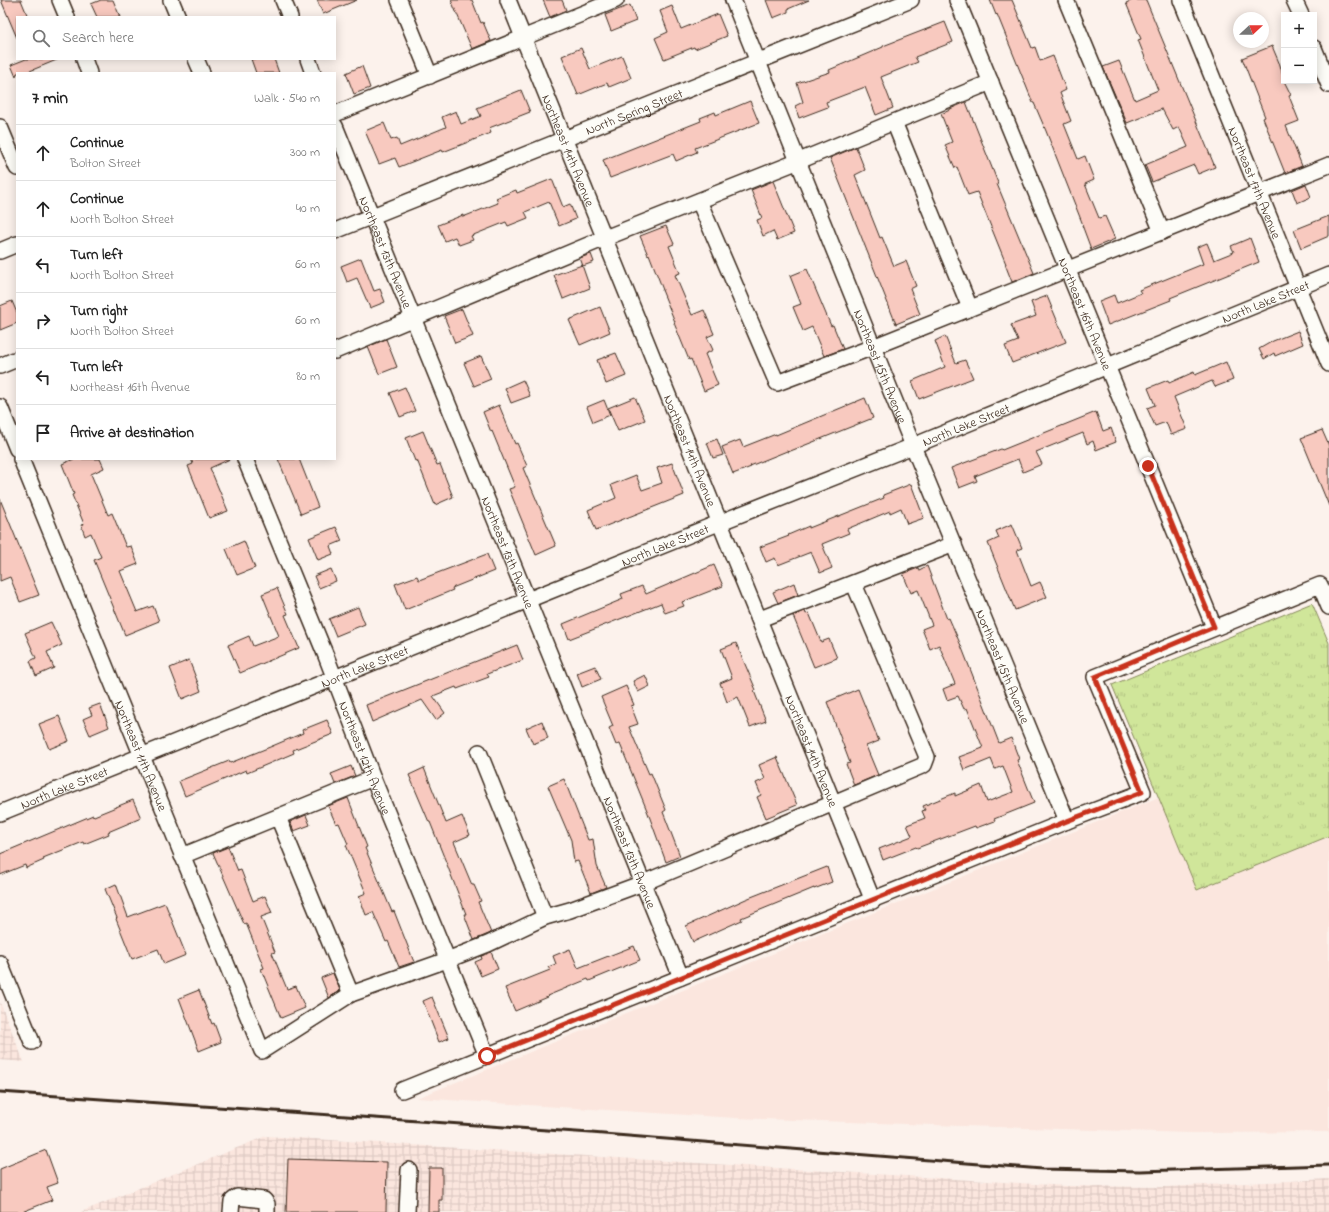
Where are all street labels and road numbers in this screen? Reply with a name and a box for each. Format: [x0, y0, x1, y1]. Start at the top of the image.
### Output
street label: North Spring Street [583, 84, 687, 141]
street label: Northeast 14th Avenue [536, 92, 599, 210]
street label: Northeast 17th Avenue [1223, 124, 1285, 242]
street label: Northeast 13th Avenue [354, 194, 416, 312]
street label: Northeast 16th Avenue [1053, 255, 1116, 373]
street label: North Lake Street [1219, 276, 1313, 329]
street label: Northeast 15th Avenue [848, 307, 911, 427]
street label: Northeast 14th Avenue [658, 392, 720, 510]
street label: North Lake Street [920, 399, 1013, 452]
street label: Northeast 13th Avenue [476, 494, 538, 612]
street label: North Lake Street [619, 520, 713, 572]
street label: Northeast 15th Avenue [970, 607, 1034, 727]
street label: North Lake Street [318, 641, 412, 693]
street label: Northeast 14th Avenue [780, 692, 842, 810]
street label: Northeast 11th Avenue [109, 698, 171, 814]
street label: Northeast 12th Avenue [333, 699, 395, 818]
street label: North Lake Street [18, 762, 112, 815]
street label: Northeast 13th Avenue [598, 794, 660, 912]

